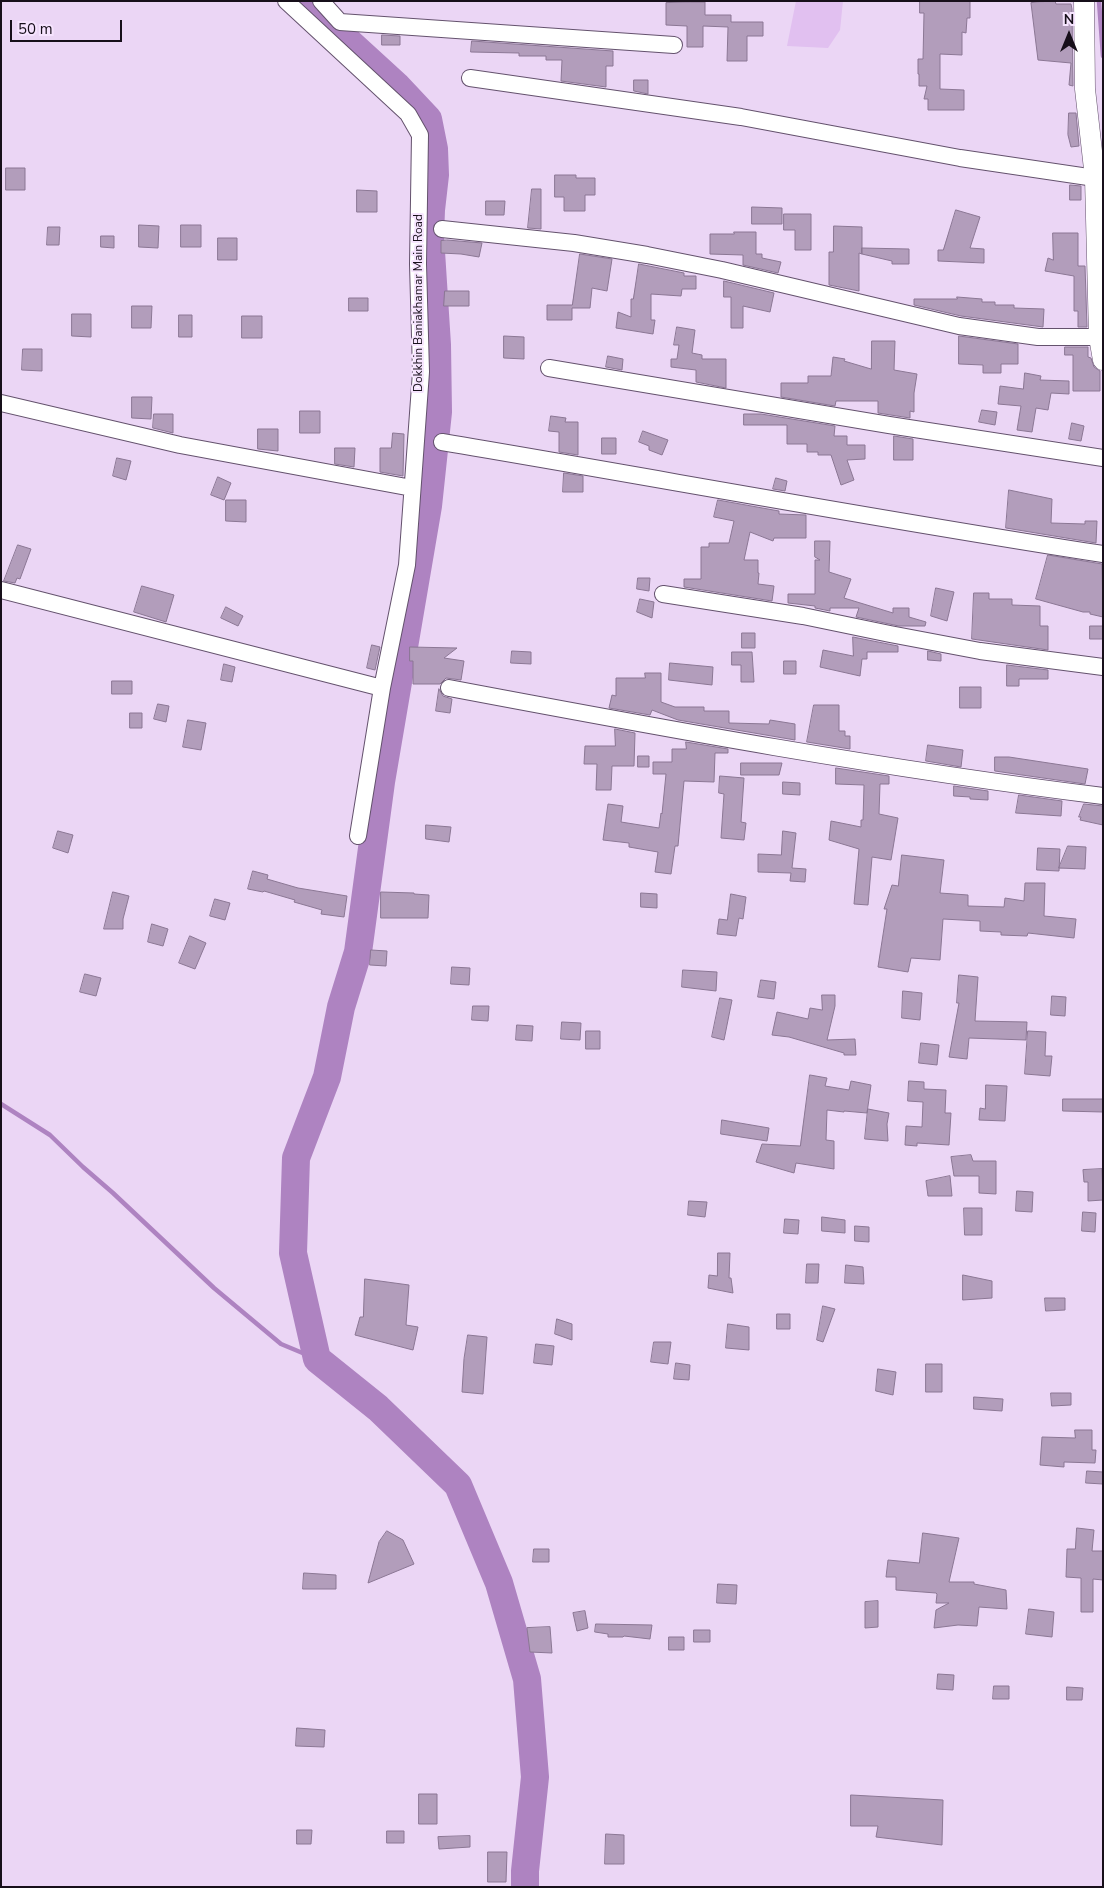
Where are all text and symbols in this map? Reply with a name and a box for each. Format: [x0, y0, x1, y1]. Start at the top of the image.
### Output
scale bar [12, 10, 125, 42]
north arrow [1044, 10, 1094, 60]
text: N [1064, 10, 1074, 29]
text: 50 m [18, 19, 53, 39]
street label: Dokkhin Baniakhamar Main Road [412, 214, 426, 392]

